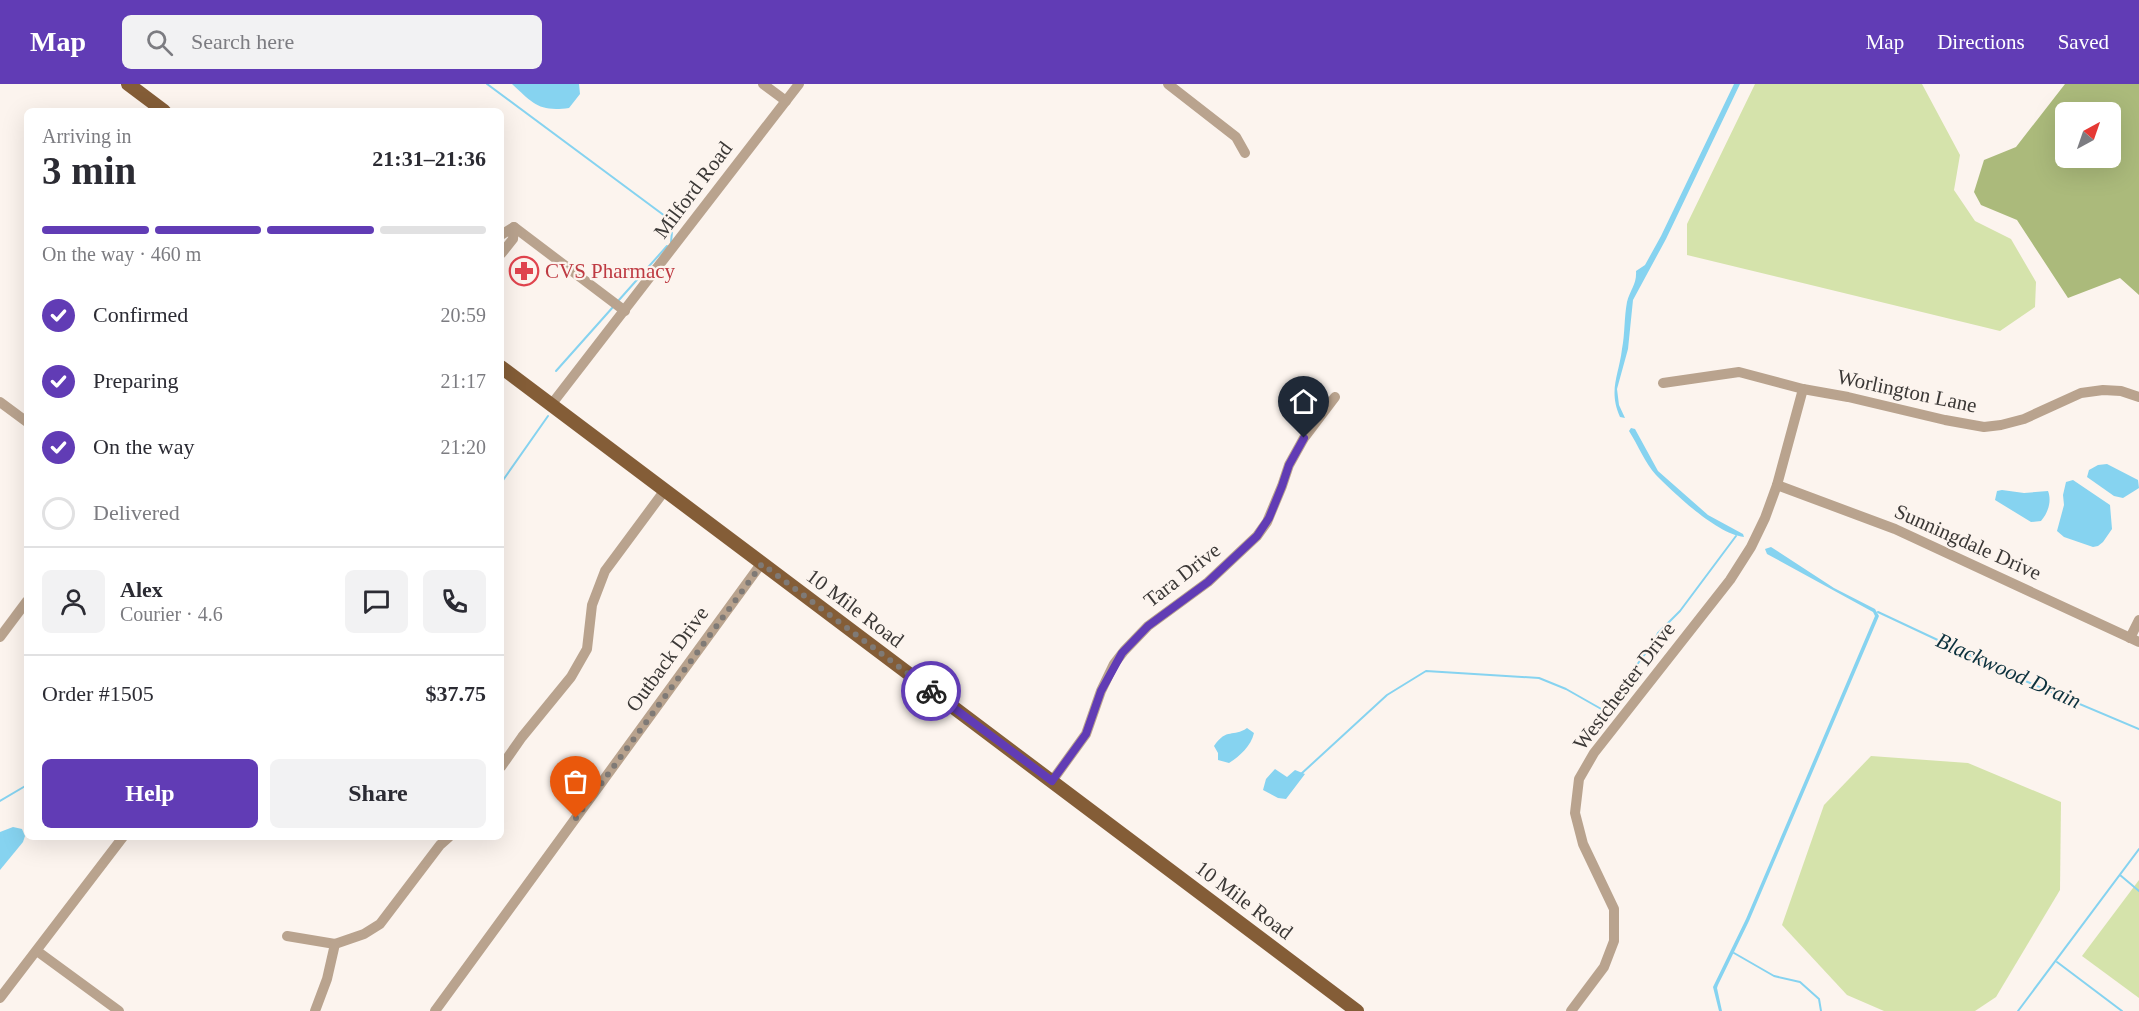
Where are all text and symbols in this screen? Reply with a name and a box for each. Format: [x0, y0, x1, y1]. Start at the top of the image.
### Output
search box [122, 15, 542, 69]
text: Map [30, 26, 86, 57]
icon: search [143, 26, 176, 59]
text: Search here [191, 29, 294, 54]
text: Map [1866, 30, 1904, 54]
text: Directions [1937, 30, 2025, 54]
text: Saved [2058, 30, 2109, 54]
north arrow [2055, 102, 2121, 168]
map controls [2055, 102, 2121, 168]
text: Arriving in [42, 125, 131, 147]
street label: Milford Road [649, 136, 737, 243]
text: 21:31–21:36 [372, 146, 486, 171]
text: 3 min [42, 149, 136, 192]
text: On the way · 460 m [42, 243, 201, 265]
pharmacy icon: CVS Pharmacy [508, 255, 540, 287]
place label: CVS Pharmacy [545, 259, 676, 283]
icon: check [42, 299, 75, 332]
text: Confirmed [93, 302, 188, 327]
text: 20:59 [440, 304, 486, 326]
street label: Worlington Lane [1835, 364, 1979, 418]
icon: check [42, 365, 75, 398]
text: Preparing [93, 368, 179, 393]
text: 21:17 [440, 370, 486, 392]
pin [1278, 376, 1329, 438]
icon: home [1287, 385, 1320, 418]
icon: check [42, 431, 75, 464]
text: On the way [93, 434, 194, 459]
text: 21:20 [440, 436, 486, 458]
street label: Sunningdale Drive [1891, 499, 2045, 585]
text: Delivered [93, 500, 180, 525]
street label: Tara Drive [1139, 538, 1225, 612]
street label: 10 Mile Road [802, 564, 909, 653]
button: person [42, 570, 105, 633]
button: chat [345, 570, 408, 633]
button: phone [423, 570, 486, 633]
text: Alex [120, 577, 163, 602]
street label: Outback Drive [621, 602, 713, 716]
text: Courier · 4.6 [120, 603, 223, 625]
street label: Westchester Drive [1568, 617, 1680, 755]
water label: Blackwood Drain [1933, 627, 2085, 714]
courier [901, 661, 961, 721]
icon: bike [915, 675, 948, 708]
text: Order #1505 [42, 681, 154, 706]
text: $37.75 [426, 681, 486, 706]
pin [550, 756, 601, 818]
button: Help [42, 759, 258, 828]
button: Share [270, 759, 486, 828]
icon: bag [559, 765, 592, 798]
street label: 10 Mile Road [1191, 856, 1298, 945]

